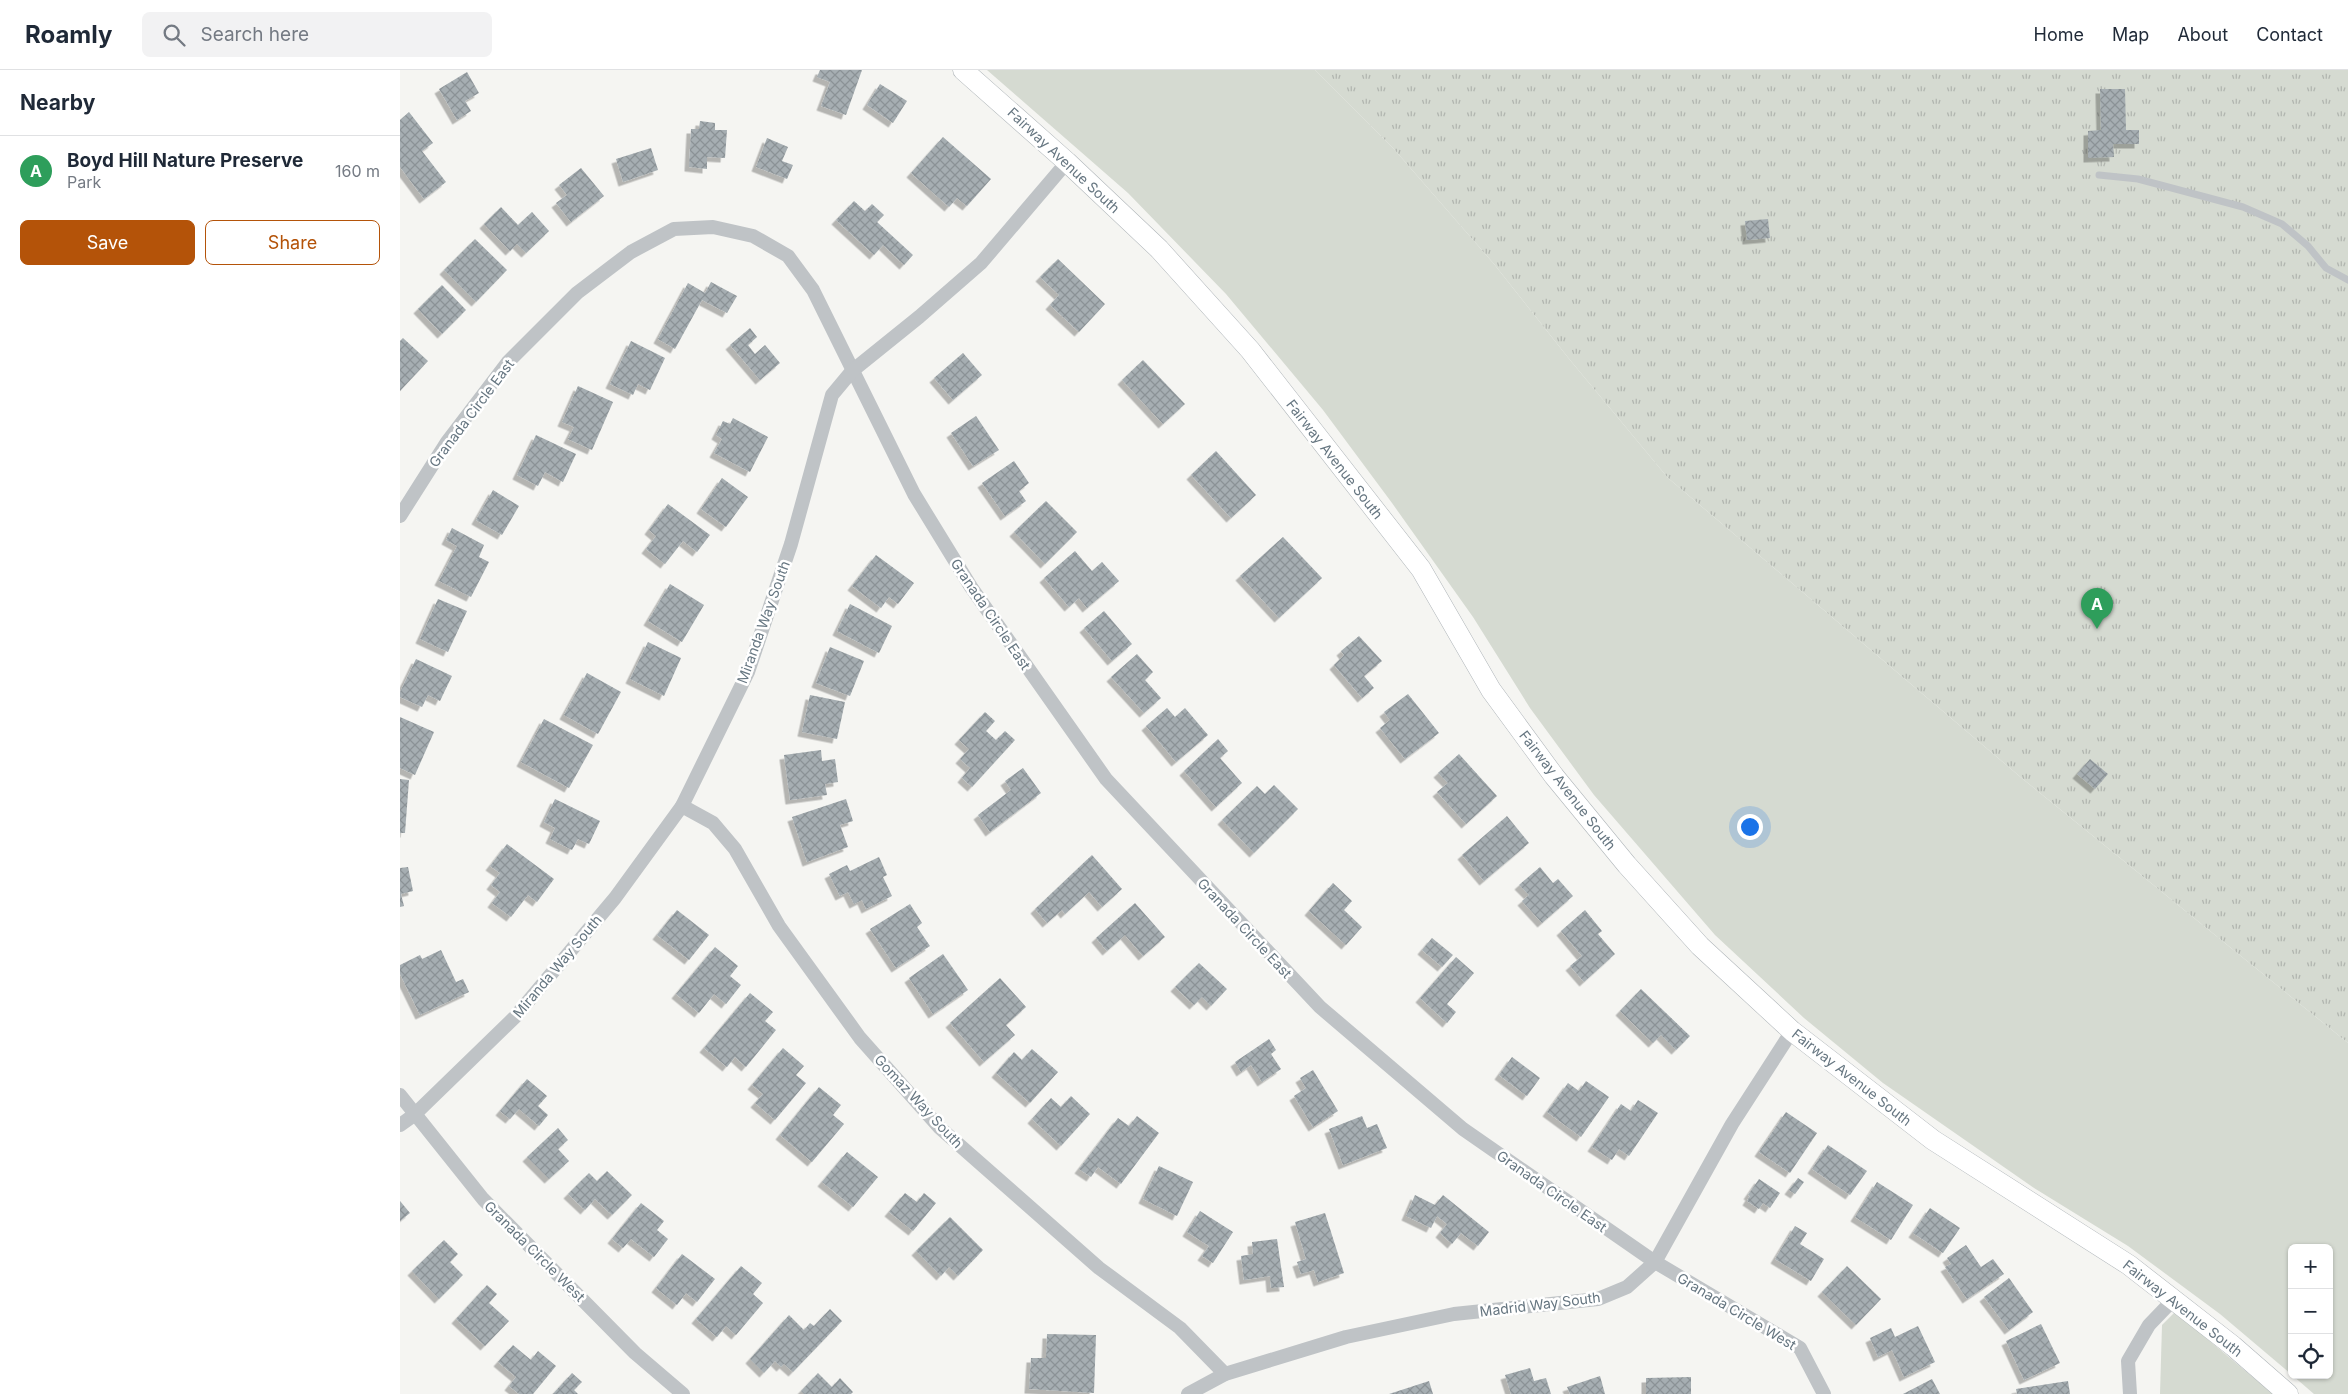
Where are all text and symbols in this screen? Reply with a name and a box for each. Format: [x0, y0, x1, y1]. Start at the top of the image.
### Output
search box [142, 12, 492, 57]
text: Roamly [25, 20, 112, 49]
icon: search [160, 21, 188, 49]
text: Search here [200, 23, 309, 46]
text: Home [2034, 24, 2084, 45]
text: Map [2112, 24, 2149, 45]
text: About [2177, 24, 2228, 45]
text: Contact [2256, 24, 2323, 45]
text: Nearby [20, 90, 95, 115]
street label: Fairway Avenue South [1004, 104, 1124, 216]
text: Boyd Hill Nature Preserve [67, 149, 303, 172]
text: A [30, 161, 42, 181]
text: 160 m [335, 161, 380, 181]
text: Park [67, 172, 101, 192]
button: Save [20, 220, 195, 265]
button: Share [205, 220, 380, 265]
street label: Granada Circle East [425, 355, 517, 470]
street label: Fairway Avenue South [1283, 396, 1387, 522]
street label: Granada Circle East [947, 555, 1035, 673]
street label: Miranda Way South [733, 559, 793, 685]
pin: A [2081, 588, 2113, 629]
street label: Fairway Avenue South [1516, 727, 1620, 853]
your location [1737, 814, 1763, 840]
street label: Granada Circle East [1194, 874, 1296, 982]
street label: Miranda Way South [509, 911, 605, 1021]
street label: Fairway Avenue South [1789, 1025, 1915, 1129]
street label: Gomaz Way South [871, 1051, 967, 1151]
street label: Granada Circle East [1494, 1147, 1611, 1236]
street label: Granada Circle West [481, 1197, 589, 1305]
map controls [2288, 1244, 2333, 1379]
button: + [2288, 1244, 2333, 1289]
street label: Fairway Avenue South [2120, 1256, 2246, 1360]
street label: Granada Circle West [1675, 1269, 1800, 1353]
street label: Madrid Way South [1479, 1288, 1601, 1320]
button: − [2288, 1289, 2333, 1334]
button: locate [2288, 1334, 2333, 1379]

